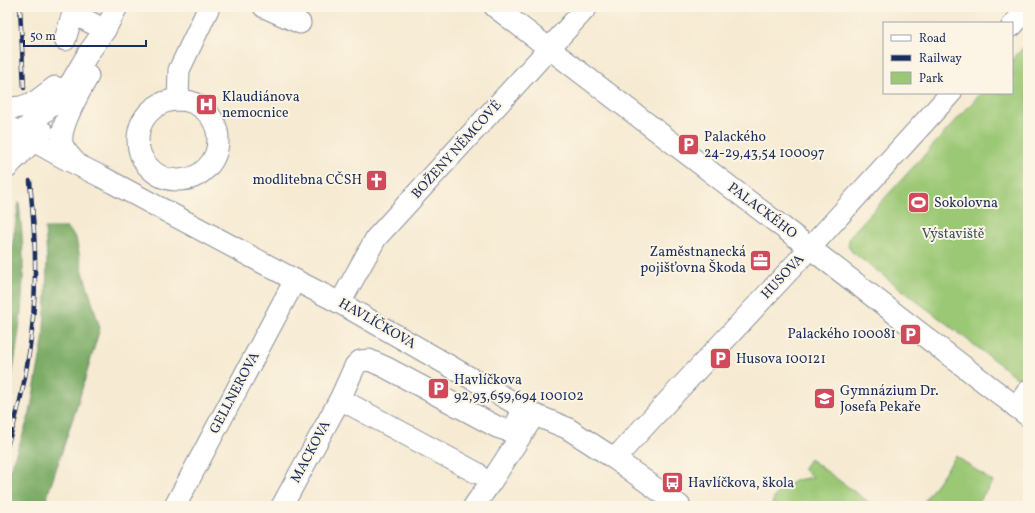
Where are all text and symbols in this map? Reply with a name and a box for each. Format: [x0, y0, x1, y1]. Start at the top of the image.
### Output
scale bar [24, 22, 146, 48]
legend [883, 22, 1013, 94]
text: 50 m [30, 29, 56, 45]
text: Road [919, 31, 946, 47]
text: Railway [919, 51, 962, 67]
text: Park [919, 71, 944, 87]
place label: Klaudiánova nemocnice [222, 88, 300, 123]
hospital icon: Klaudiánova nemocnice [193, 92, 219, 118]
street label: BOŽENY NĚMCOVÉ [407, 96, 506, 203]
place label: Palackého 24-29,43,54 100097 [704, 128, 825, 163]
parking icon: Palackého 24-29,43,54 100097 [675, 132, 701, 158]
church icon: modlitebna CČSH [364, 167, 390, 193]
place label: modlitebna CČSH [252, 171, 362, 190]
street label: PALACKÉHO [723, 179, 801, 243]
sports icon: Sokolovna [905, 190, 931, 216]
place label: Sokolovna [934, 194, 998, 213]
park label: Výstaviště [922, 225, 985, 244]
place label: Zaměstnanecká pojišťovna Škoda [640, 243, 746, 278]
office icon: Zaměstnanecká pojišťovna Škoda [748, 247, 774, 273]
street label: HUSOVA [757, 250, 809, 304]
street label: HAVLÍČKOVA [335, 294, 419, 354]
parking icon: Palackého 100081 [898, 321, 924, 347]
place label: Palackého 100081 [787, 325, 896, 344]
parking icon: Husova 100121 [708, 346, 734, 372]
street label: GELLNEROVA [205, 349, 265, 437]
place label: Husova 100121 [736, 350, 826, 369]
place label: Havlíčkova 92,93,659,694 100102 [454, 371, 584, 406]
parking icon: Havlíčkova 92,93,659,694 100102 [426, 375, 452, 401]
place label: Gymnázium Dr. Josefa Pekaře [840, 382, 939, 417]
school or university icon: Gymnázium Dr. Josefa Pekaře [811, 386, 837, 412]
street label: MACKOVA [287, 417, 336, 487]
bus stop icon: Havlíčkova, škola [659, 470, 685, 496]
place label: Havlíčkova, škola [688, 474, 794, 493]

